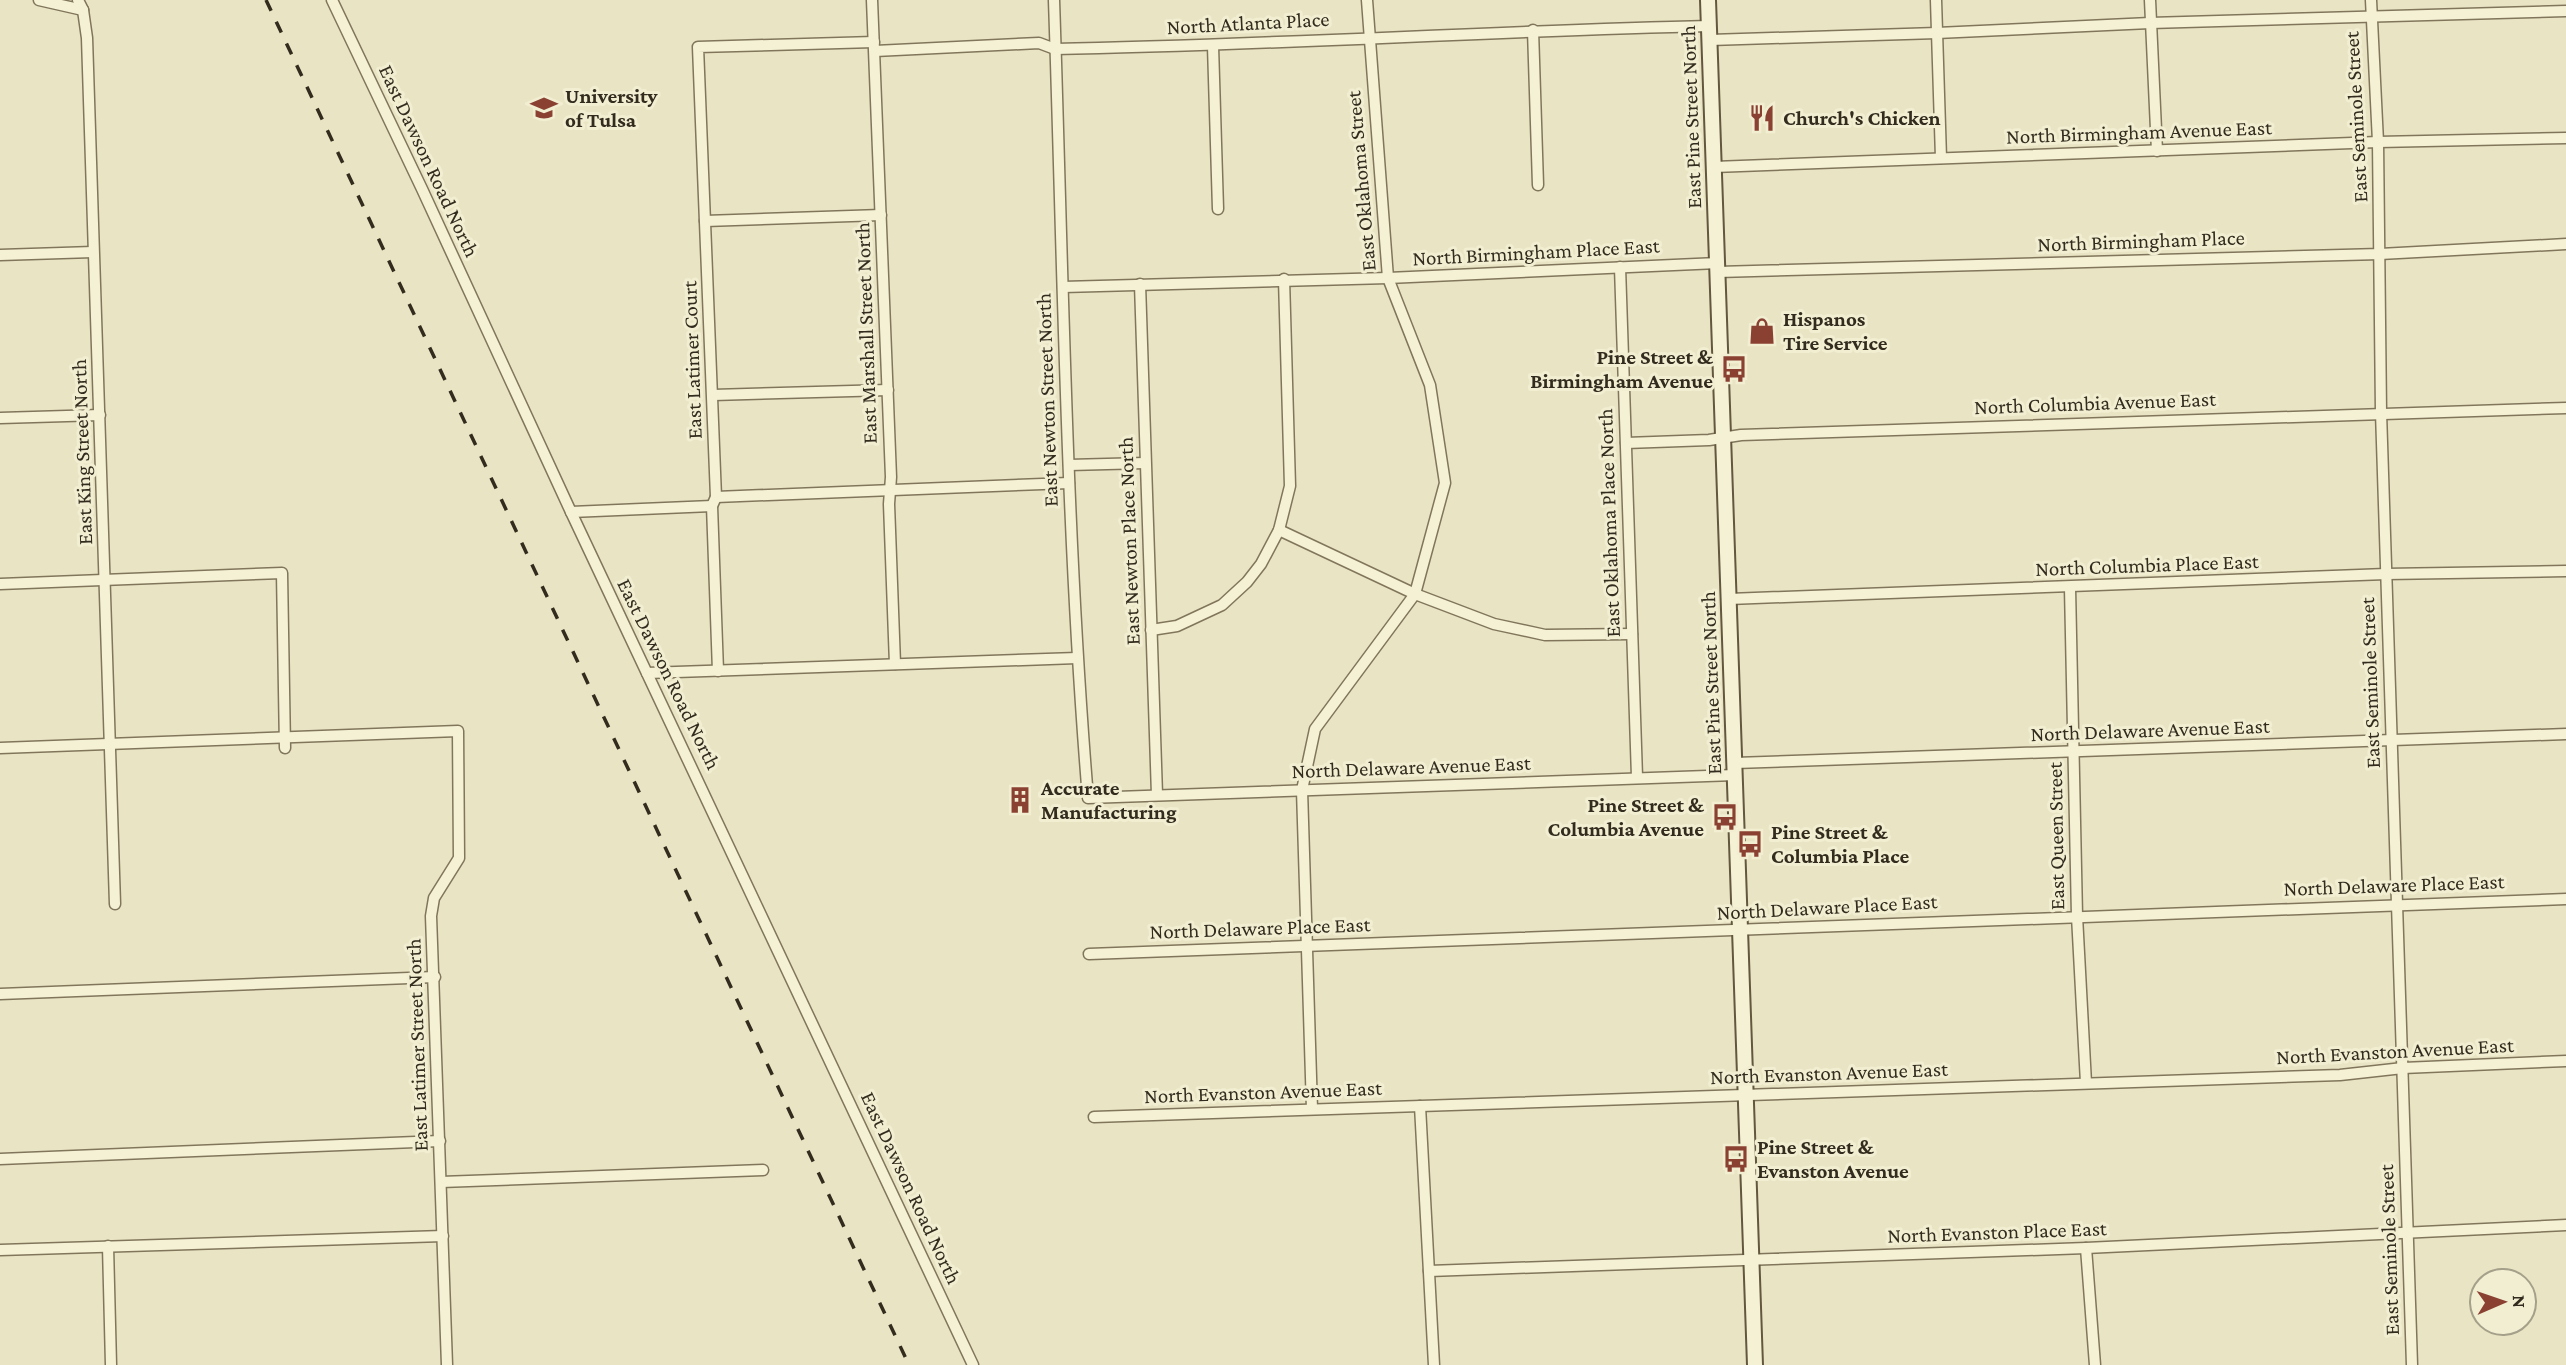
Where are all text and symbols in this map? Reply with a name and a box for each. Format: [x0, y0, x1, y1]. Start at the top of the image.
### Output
street label: North Atlanta Place [1166, 7, 1330, 39]
street label: East Pine Street North [1676, 25, 1706, 209]
street label: East Seminole Street [2339, 30, 2372, 203]
street label: East Dawson Road North [374, 61, 484, 261]
place label: University of Tulsa [565, 84, 658, 132]
street label: East Oklahoma Street [1341, 89, 1381, 272]
school or university icon: University of Tulsa [529, 93, 559, 123]
restaurant icon: Church's Chicken [1747, 103, 1777, 133]
place label: Church's Chicken [1783, 106, 1941, 130]
street label: North Birmingham Avenue East [2006, 115, 2273, 149]
street label: East Marshall Street North [850, 222, 882, 444]
street label: North Birmingham Place [2037, 225, 2245, 257]
street label: North Birmingham Place East [1412, 233, 1661, 270]
street label: East Latimer Court [677, 279, 707, 440]
street label: East Newton Street North [1031, 293, 1063, 507]
place label: Hispanos Tire Service [1783, 307, 1888, 355]
shop icon: Hispanos Tire Service [1747, 316, 1777, 346]
place label: Pine Street & Birmingham Avenue [1530, 345, 1714, 393]
bus stop icon: Pine Street & Birmingham Avenue [1719, 354, 1749, 384]
street label: East King Street North [67, 359, 97, 545]
street label: North Columbia Avenue East [1974, 387, 2217, 419]
street label: East Oklahoma Place North [1593, 408, 1625, 638]
street label: East Newton Place North [1113, 436, 1145, 646]
street label: North Columbia Place East [2035, 549, 2260, 581]
street label: East Dawson Road North [612, 575, 726, 773]
street label: East Pine Street North [1696, 591, 1726, 775]
street label: East Seminole Street [2355, 596, 2385, 769]
street label: North Delaware Avenue East [2030, 714, 2271, 746]
street label: North Delaware Avenue East [1291, 751, 1532, 783]
street label: East Queen Street [2043, 761, 2069, 910]
place label: Accurate Manufacturing [1040, 776, 1177, 824]
building icon: Accurate Manufacturing [1005, 785, 1035, 815]
place label: Pine Street & Columbia Avenue [1548, 793, 1705, 841]
bus stop icon: Pine Street & Columbia Avenue [1710, 802, 1740, 832]
place label: Pine Street & Columbia Place [1771, 820, 1909, 868]
bus stop icon: Pine Street & Columbia Place [1735, 829, 1765, 859]
street label: North Delaware Place East [2283, 869, 2506, 901]
street label: North Delaware Place East [1716, 889, 1939, 925]
street label: North Delaware Place East [1149, 912, 1372, 944]
street label: East Latimer Street North [401, 938, 433, 1152]
street label: North Evanston Avenue East [2276, 1033, 2516, 1069]
street label: North Evanston Avenue East [1710, 1057, 1949, 1089]
street label: North Evanston Avenue East [1144, 1076, 1383, 1108]
street label: East Dawson Road North [856, 1088, 966, 1288]
place label: Pine Street & Evanston Avenue [1757, 1135, 1909, 1183]
bus stop icon: Pine Street & Evanston Avenue [1721, 1144, 1751, 1174]
street label: East Seminole Street [2374, 1163, 2404, 1336]
street label: North Evanston Place East [1887, 1216, 2108, 1248]
north arrow [2468, 1267, 2538, 1337]
text: N [2509, 1295, 2530, 1308]

